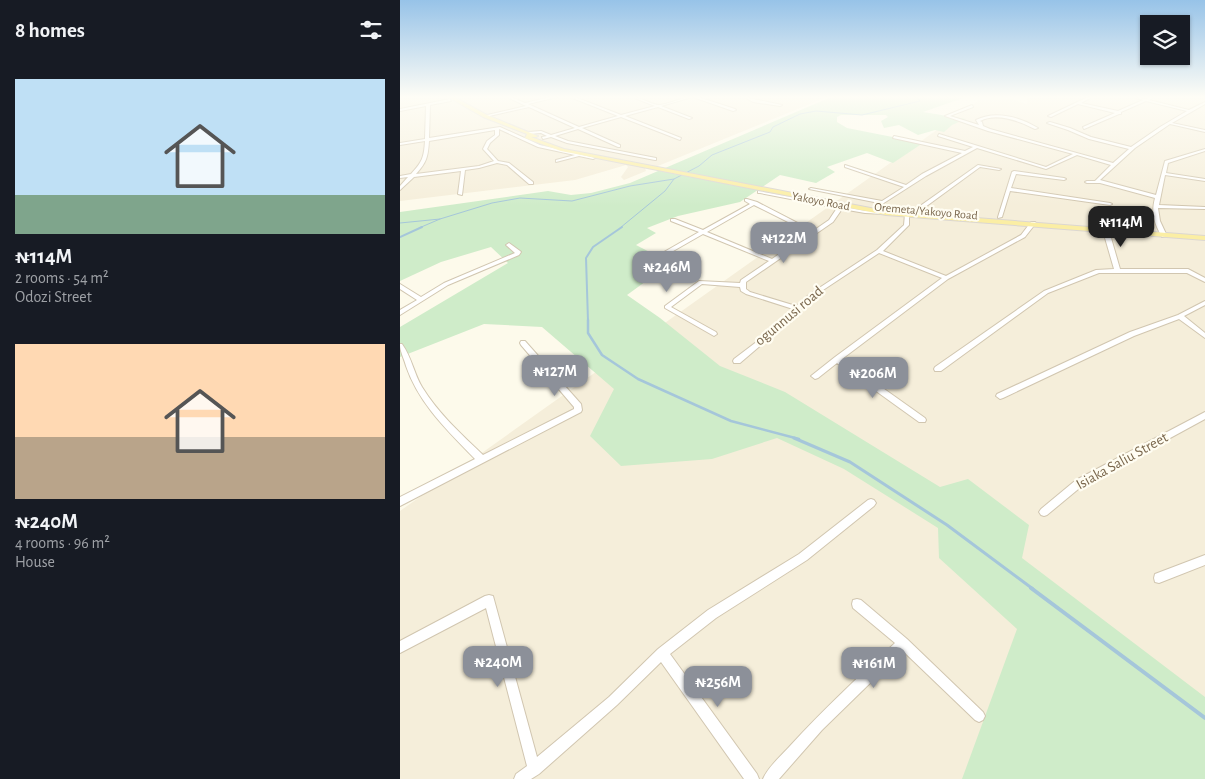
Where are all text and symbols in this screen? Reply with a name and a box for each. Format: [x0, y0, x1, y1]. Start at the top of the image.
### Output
map controls [1140, 15, 1190, 65]
button: layers [1140, 15, 1190, 65]
icon: filters [357, 16, 385, 44]
text: 8 homes [15, 20, 85, 41]
icon: home [155, 111, 245, 201]
street label: Yakoyo Road [791, 189, 851, 213]
street label: Oremeta/Yakoyo Road [874, 201, 978, 222]
pin: ₦114M [1086, 206, 1156, 248]
text: ₦114M [1099, 214, 1143, 230]
pin: ₦122M [749, 222, 819, 264]
text: ₦122M [762, 230, 806, 246]
text: ₦114M [15, 246, 72, 267]
pin: ₦246M [632, 250, 702, 293]
text: ₦246M [643, 259, 691, 275]
text: 2 rooms · 54 m² [15, 270, 109, 286]
street label: ogunnusi road [752, 283, 826, 349]
text: Odozi Street [15, 289, 92, 305]
pin: ₦127M [520, 354, 590, 397]
pin: ₦206M [838, 356, 908, 399]
text: ₦127M [533, 363, 577, 379]
text: ₦206M [849, 365, 897, 381]
icon: home [155, 376, 245, 466]
street label: Isiaka Saliu Street [1074, 430, 1171, 492]
text: ₦240M [15, 511, 78, 532]
text: 4 rooms · 96 m² [15, 535, 110, 551]
text: House [15, 554, 55, 570]
pin: ₦240M [463, 646, 533, 688]
pin: ₦161M [839, 646, 909, 689]
text: ₦240M [474, 654, 522, 670]
text: ₦161M [852, 655, 896, 671]
pin: ₦256M [683, 666, 753, 708]
text: ₦256M [695, 674, 741, 690]

